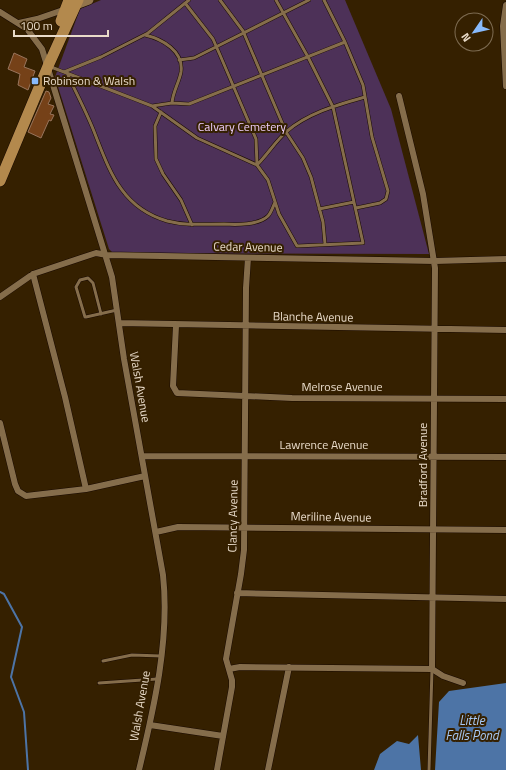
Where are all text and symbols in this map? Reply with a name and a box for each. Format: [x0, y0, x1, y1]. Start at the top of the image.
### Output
scale bar [14, 12, 108, 38]
north arrow [454, 12, 494, 52]
text: 100 m [20, 16, 53, 35]
text: N [457, 30, 474, 45]
place label: Robinson & Walsh [43, 71, 135, 90]
marker: Robinson & Walsh [30, 76, 40, 86]
park label: Calvary Cemetery [198, 117, 286, 136]
street label: Cedar Avenue [213, 236, 283, 257]
street label: Blanche Avenue [273, 306, 353, 327]
street label: Walsh Avenue [125, 350, 156, 424]
street label: Melrose Avenue [301, 377, 383, 396]
street label: Bradford Avenue [413, 423, 432, 507]
street label: Lawrence Avenue [280, 435, 368, 454]
street label: Clancy Avenue [222, 479, 243, 553]
street label: Meriline Avenue [290, 506, 372, 527]
street label: Walsh Avenue [124, 669, 155, 743]
water label: Little Falls Pond [445, 710, 500, 745]

